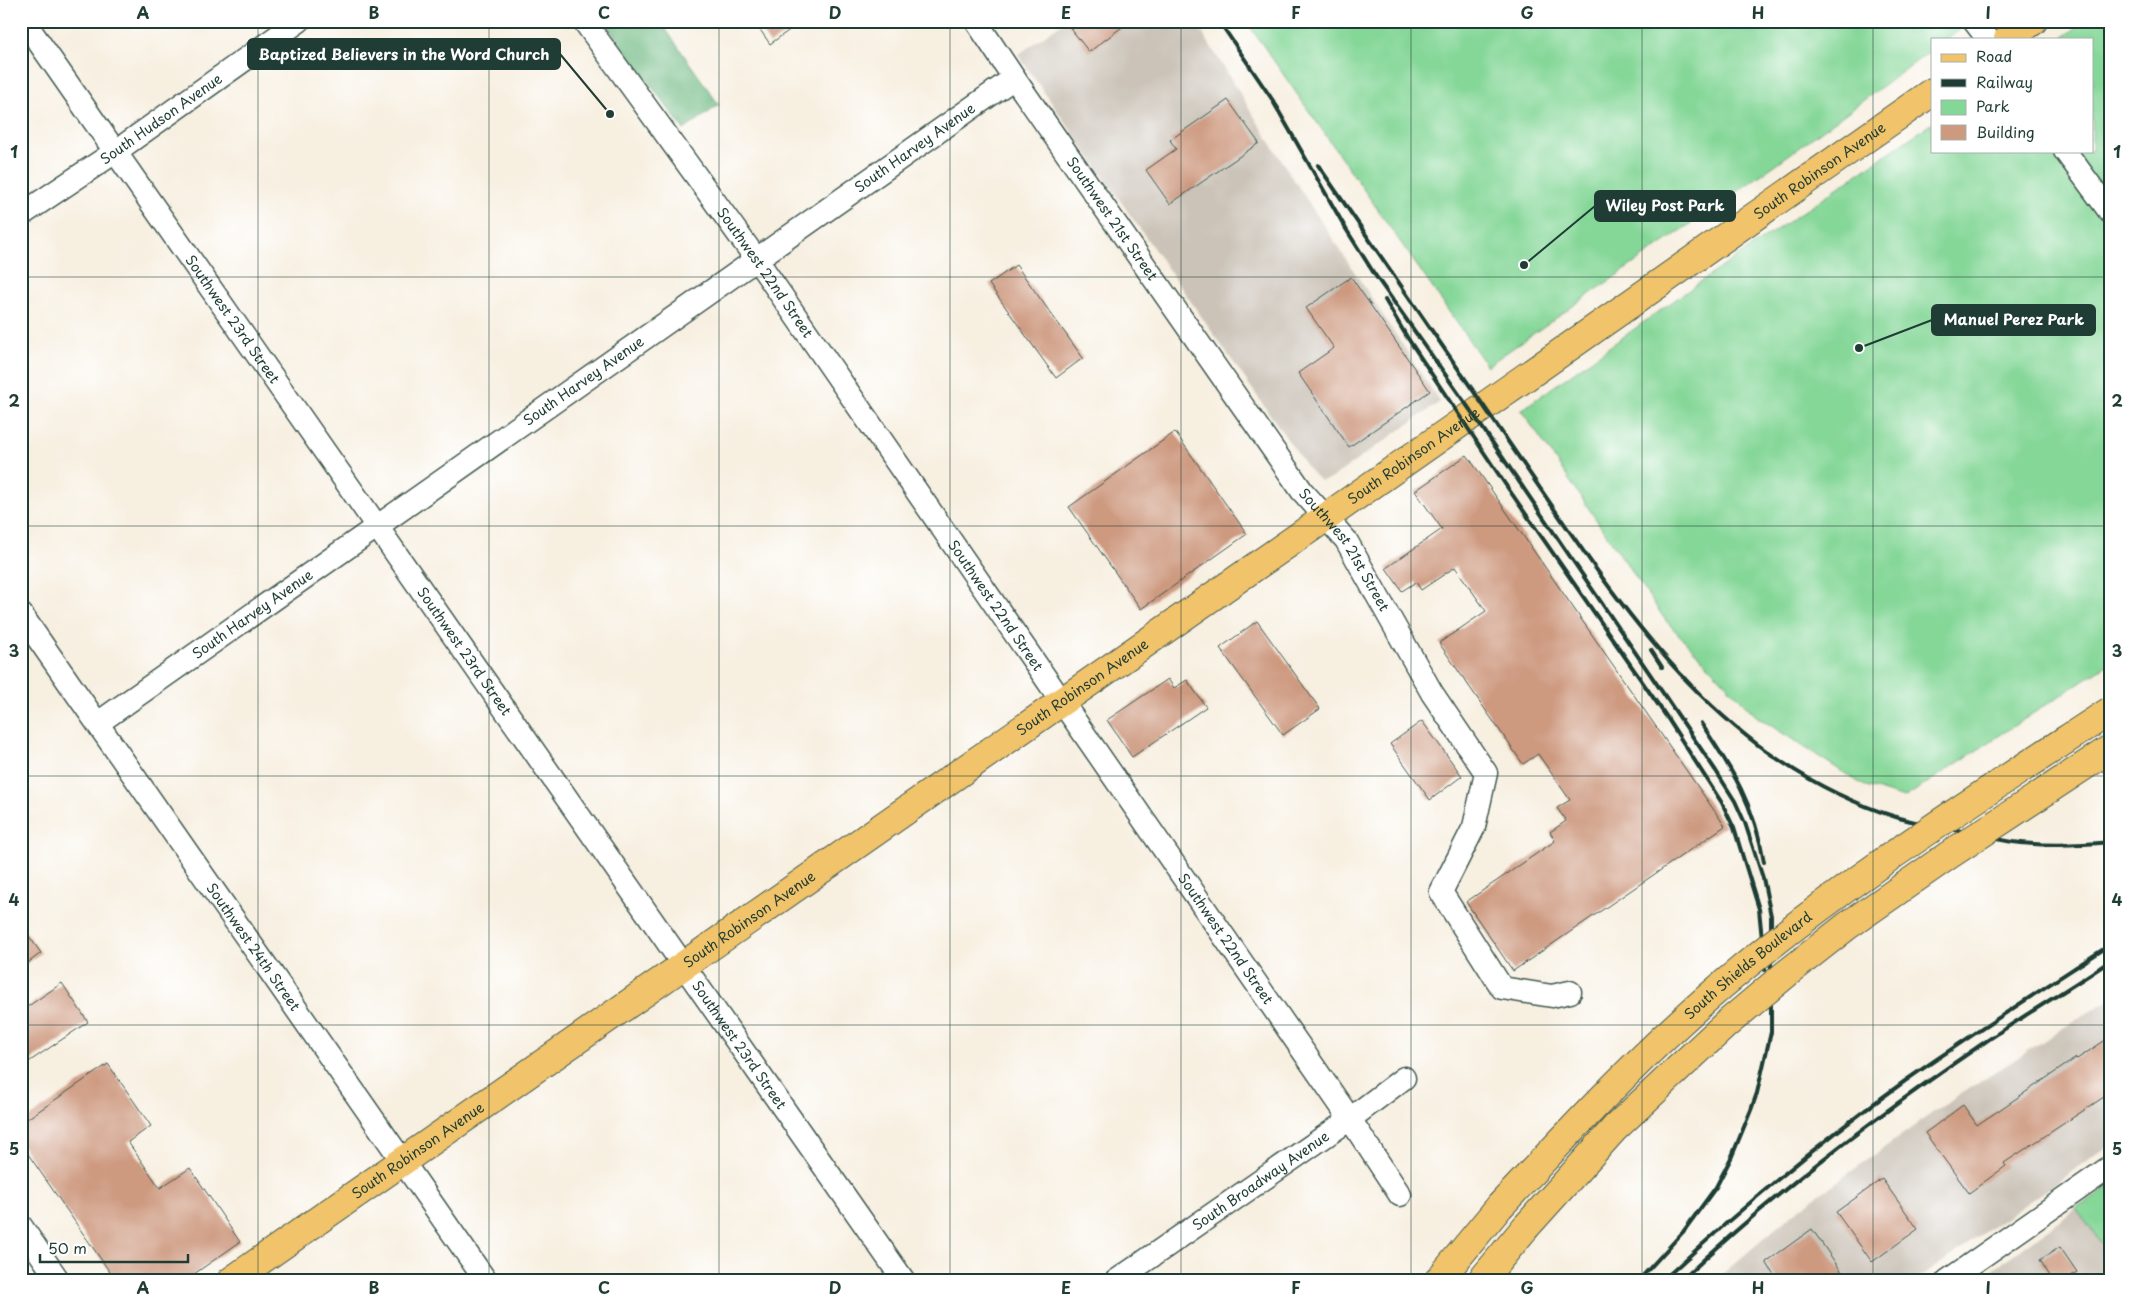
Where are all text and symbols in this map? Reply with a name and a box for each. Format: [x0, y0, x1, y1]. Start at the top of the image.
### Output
text: A [137, 0, 150, 24]
text: B [369, 0, 380, 24]
text: C [598, 0, 610, 24]
text: D [829, 0, 841, 24]
text: E [1061, 0, 1071, 24]
text: F [1291, 0, 1301, 24]
text: G [1520, 0, 1534, 24]
text: H [1752, 0, 1764, 24]
text: I [1985, 0, 1991, 24]
legend [1931, 38, 2094, 152]
callout: Baptized Believers in the Word Church [248, 39, 560, 69]
text: Baptized Believers in the Word Church [259, 42, 549, 65]
text: Road [1976, 44, 2012, 67]
street label: South Hudson Avenue [96, 68, 227, 169]
text: Railway [1976, 70, 2033, 93]
text: Park [1976, 94, 2010, 117]
street label: South Harvey Avenue [850, 97, 979, 197]
street label: South Robinson Avenue [1749, 117, 1890, 224]
text: Building [1976, 120, 2035, 143]
text: 1 [10, 139, 18, 163]
text: 1 [2113, 139, 2121, 163]
street label: Southwest 21st Street [1062, 152, 1163, 285]
callout: Wiley Post Park [1595, 191, 1735, 221]
text: Wiley Post Park [1605, 193, 1725, 216]
street label: Southwest 22nd Street [712, 203, 819, 342]
street label: Southwest 23rd Street [181, 251, 285, 388]
callout: Manuel Perez Park [1932, 305, 2095, 335]
text: Manuel Perez Park [1944, 307, 2084, 330]
street label: South Harvey Avenue [519, 331, 648, 430]
text: 2 [8, 388, 20, 412]
text: 2 [2111, 388, 2123, 412]
street label: South Robinson Avenue [1343, 402, 1484, 509]
street label: Southwest 21st Street [1294, 483, 1395, 615]
street label: Southwest 22nd Street [943, 536, 1049, 675]
street label: South Harvey Avenue [188, 564, 317, 664]
street label: Southwest 23rd Street [412, 583, 517, 720]
street label: South Robinson Avenue [1012, 633, 1153, 740]
text: 3 [9, 638, 19, 662]
text: 3 [2112, 638, 2122, 662]
street label: South Robinson Avenue [679, 865, 820, 973]
street label: Southwest 22nd Street [1173, 869, 1279, 1009]
street label: Southwest 24th Street [202, 879, 306, 1015]
text: 4 [9, 887, 20, 911]
text: 4 [2112, 887, 2123, 911]
street label: South Shields Boulevard [1679, 906, 1816, 1024]
street label: Southwest 23rd Street [687, 976, 792, 1113]
street label: South Robinson Avenue [347, 1096, 488, 1204]
street label: South Broadway Avenue [1188, 1125, 1333, 1235]
text: 5 [9, 1136, 19, 1160]
text: 5 [2112, 1136, 2122, 1160]
scale bar [40, 1232, 188, 1264]
text: 50 m [48, 1236, 87, 1259]
text: A [137, 1275, 150, 1299]
text: B [369, 1275, 380, 1299]
text: C [598, 1275, 610, 1299]
text: D [829, 1275, 841, 1299]
text: E [1061, 1275, 1071, 1299]
text: F [1291, 1275, 1301, 1299]
text: G [1520, 1275, 1534, 1299]
text: H [1752, 1275, 1764, 1299]
text: I [1985, 1275, 1991, 1299]

